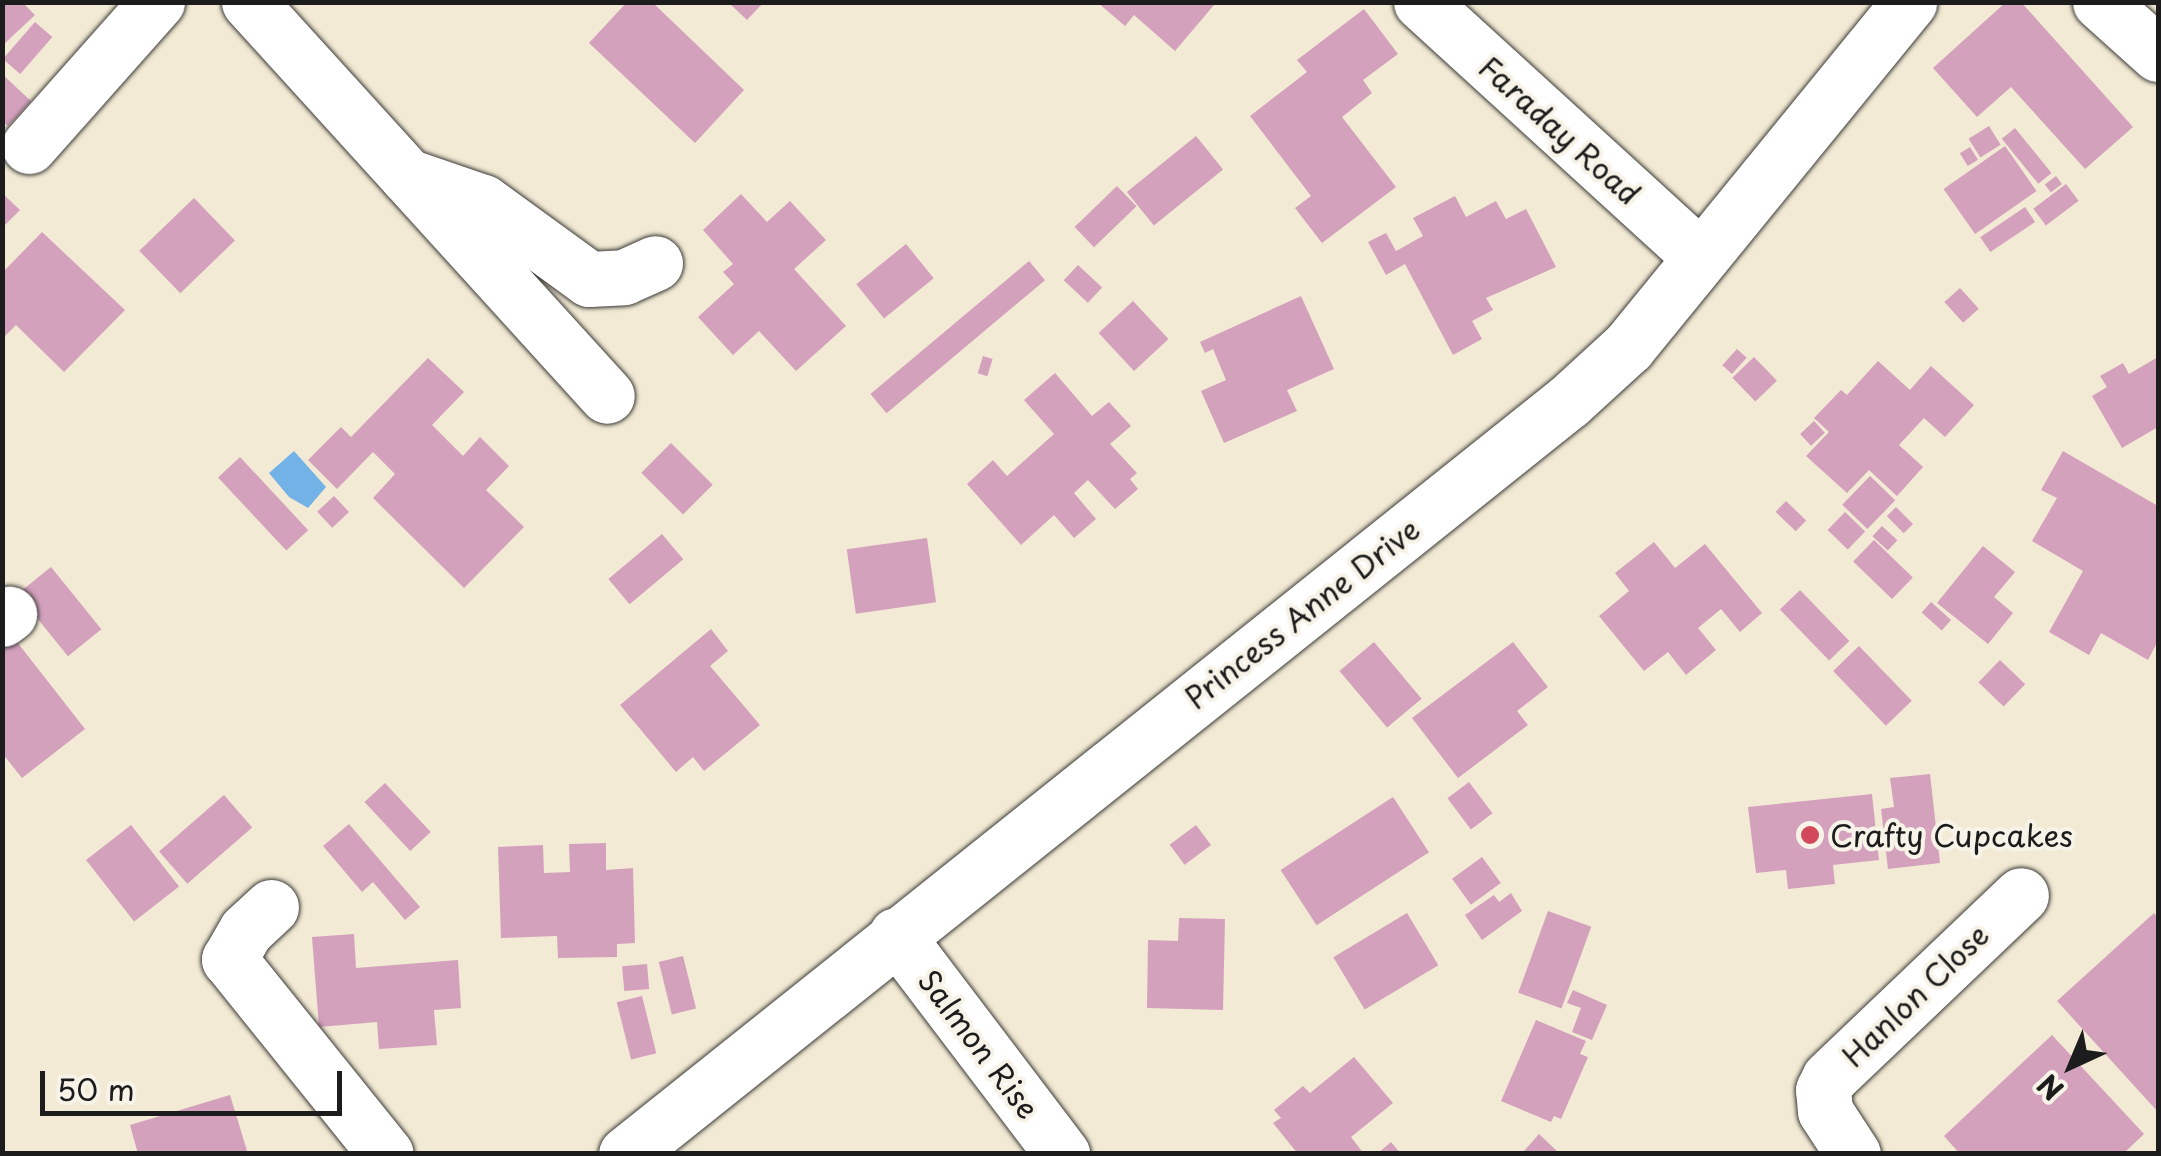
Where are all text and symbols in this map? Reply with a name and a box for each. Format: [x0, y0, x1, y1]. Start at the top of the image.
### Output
street label: Faraday Road [1473, 49, 1647, 211]
street label: Princess Anne Drive [1178, 510, 1426, 716]
place label: Crafty Cupcakes [1830, 817, 2075, 853]
marker: Crafty Cupcakes [1799, 824, 1821, 846]
street label: Hanlon Close [1834, 916, 1996, 1074]
street label: Salmon Rise [912, 963, 1046, 1125]
north arrow [2021, 1016, 2121, 1116]
scale bar [45, 1051, 348, 1113]
text: N [2027, 1065, 2073, 1111]
text: 50 m [57, 1066, 135, 1111]

